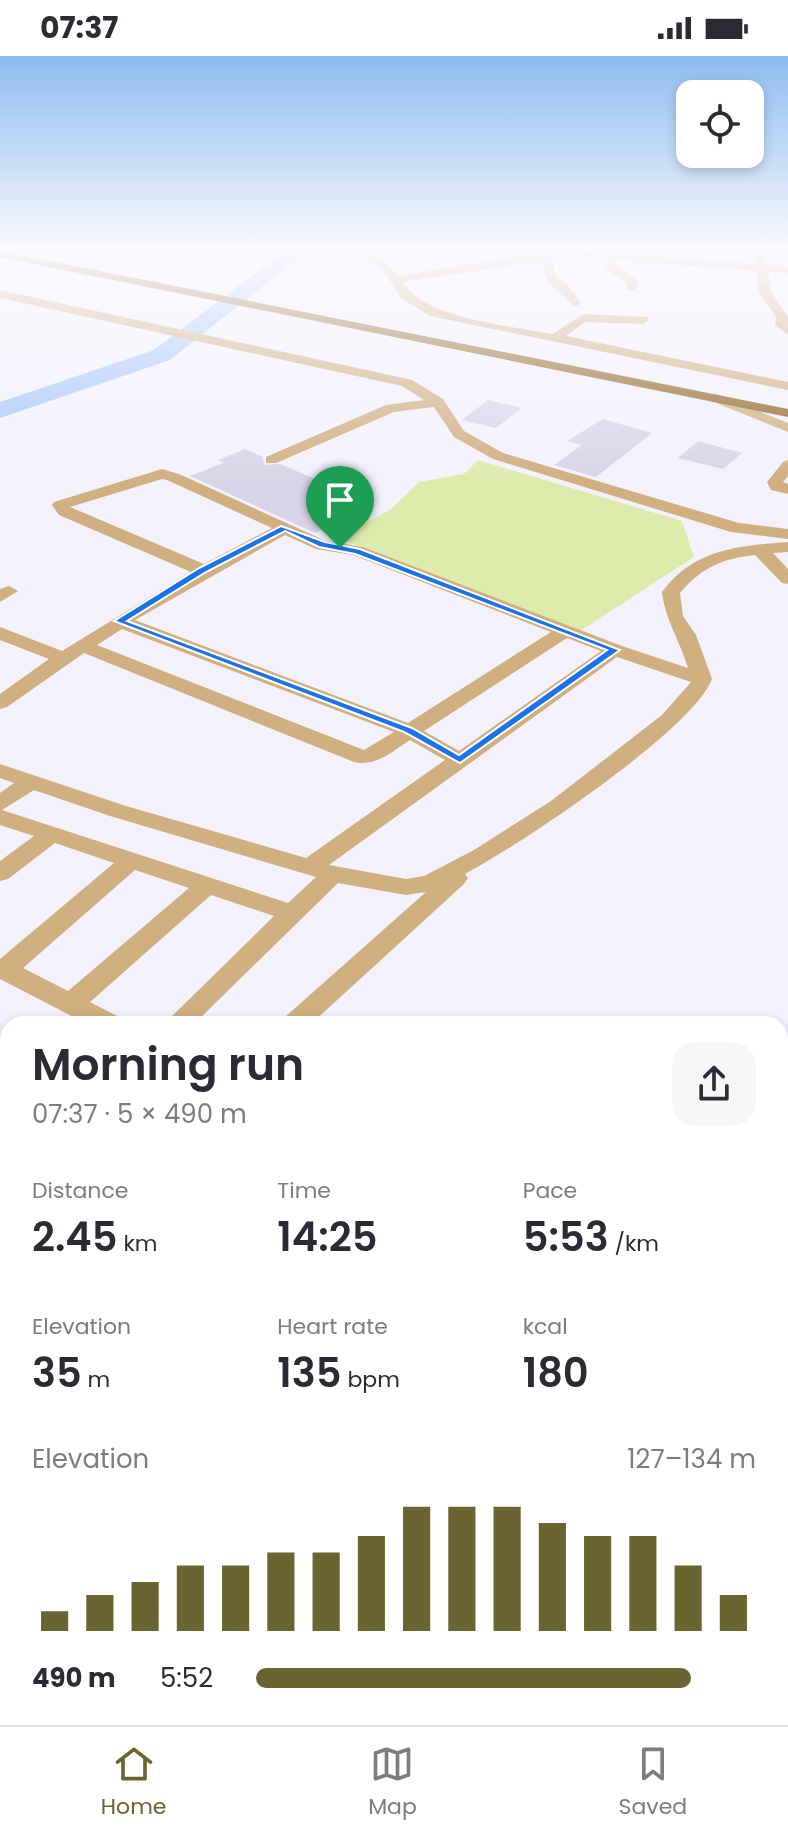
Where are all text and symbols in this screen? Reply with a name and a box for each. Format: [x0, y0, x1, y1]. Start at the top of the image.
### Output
text: 07:37 [40, 6, 118, 49]
map controls [676, 80, 764, 168]
button: locate [676, 80, 764, 168]
pin [306, 466, 374, 548]
icon: arrive [318, 478, 362, 522]
text: Morning run [32, 1034, 304, 1095]
button: share [672, 1042, 756, 1126]
text: 07:37 · 5 × 490 m [32, 1096, 247, 1132]
text: Distance [32, 1175, 128, 1206]
text: Time [277, 1175, 331, 1206]
text: Pace [523, 1175, 577, 1206]
text: 2.45 [32, 1209, 118, 1265]
text: 14:25 [277, 1209, 378, 1265]
text: 5:53 [523, 1209, 609, 1265]
text: km [118, 1228, 157, 1259]
text: /km [609, 1228, 659, 1259]
text: Elevation [32, 1311, 131, 1342]
text: Heart rate [277, 1311, 388, 1342]
text: kcal [523, 1311, 568, 1342]
text: 35 [32, 1345, 82, 1401]
text: 135 [277, 1345, 342, 1401]
text: 180 [523, 1345, 589, 1401]
text: m [82, 1364, 110, 1395]
text: bpm [342, 1364, 400, 1395]
text: Elevation [32, 1441, 149, 1477]
text: 127–134 m [627, 1441, 756, 1477]
text: 490 m [32, 1660, 116, 1696]
text: 5:52 [160, 1660, 213, 1696]
tab: Home [101, 1742, 166, 1823]
tab: Map [368, 1742, 417, 1823]
tab: Saved [619, 1742, 687, 1823]

